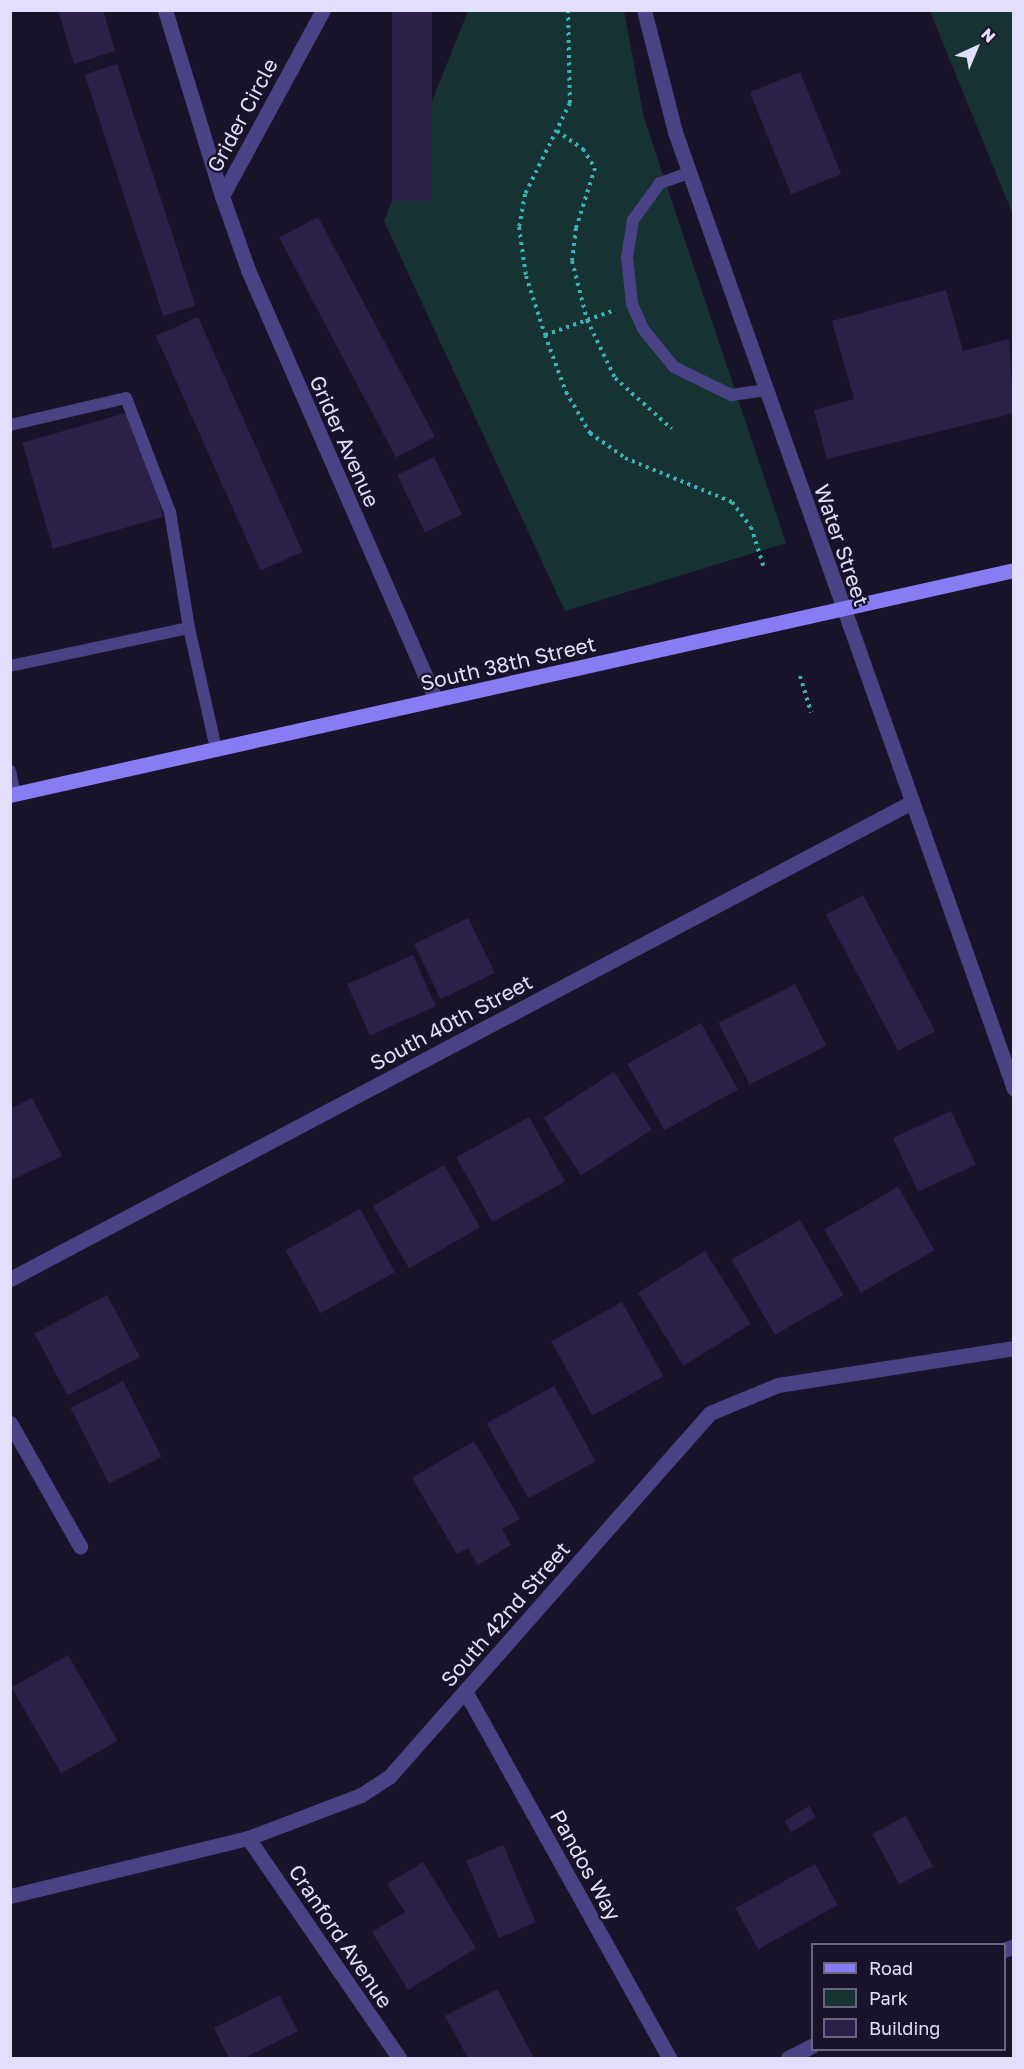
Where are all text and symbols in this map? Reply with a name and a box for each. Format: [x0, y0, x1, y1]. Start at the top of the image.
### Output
north arrow [946, 18, 1006, 78]
text: N [977, 24, 1000, 46]
street label: Grider Circle [201, 54, 283, 176]
street label: Grider Avenue [305, 371, 385, 511]
street label: Water Street [809, 481, 875, 609]
street label: South 38th Street [418, 631, 598, 695]
street label: South 40th Street [366, 969, 536, 1075]
street label: South 42nd Street [435, 1536, 575, 1692]
street label: Pandos Way [545, 1805, 627, 1925]
street label: Cranford Avenue [284, 1860, 398, 2012]
legend [811, 1943, 1006, 2051]
text: Road [869, 1957, 913, 1979]
text: Park [869, 1987, 908, 2009]
text: Building [869, 2017, 940, 2039]

